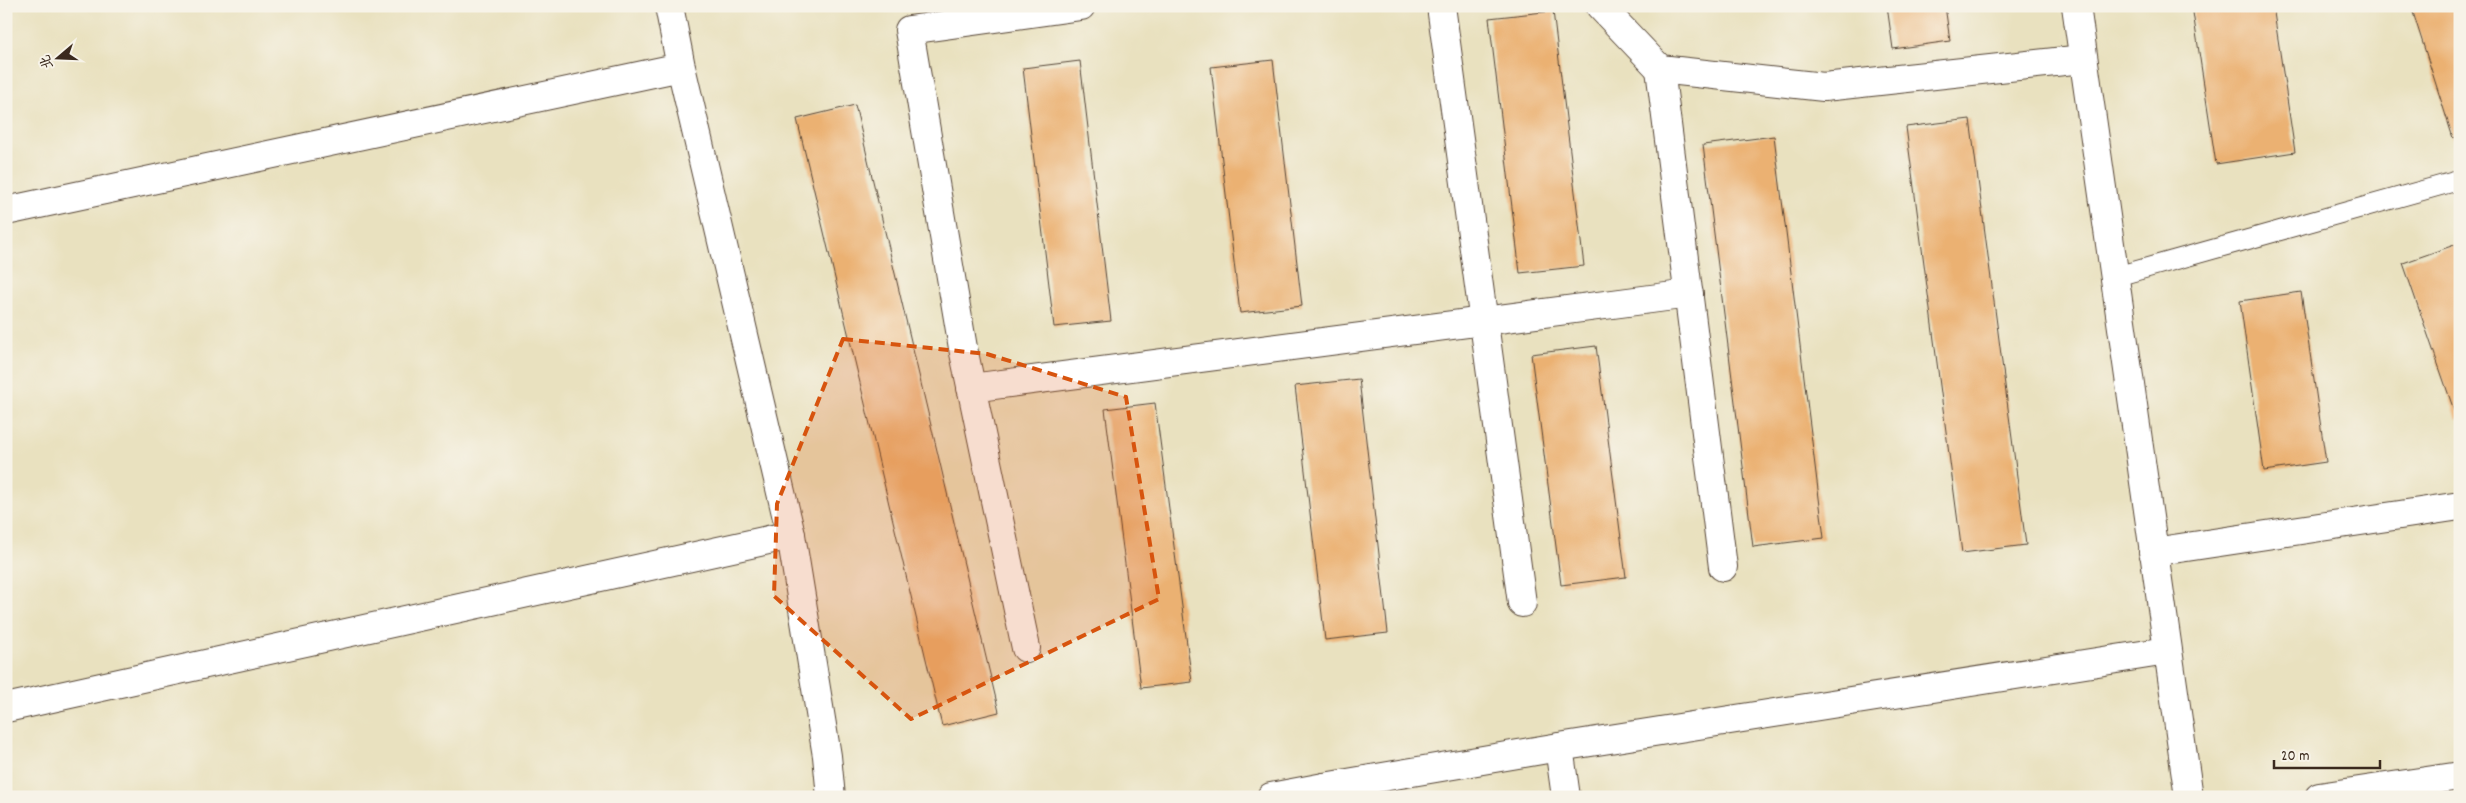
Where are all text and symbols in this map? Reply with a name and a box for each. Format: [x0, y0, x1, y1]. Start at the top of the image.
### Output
north arrow [32, 32, 82, 82]
text: 北 [36, 52, 59, 71]
scale bar [2274, 738, 2380, 770]
text: 20 m [2281, 746, 2309, 768]

